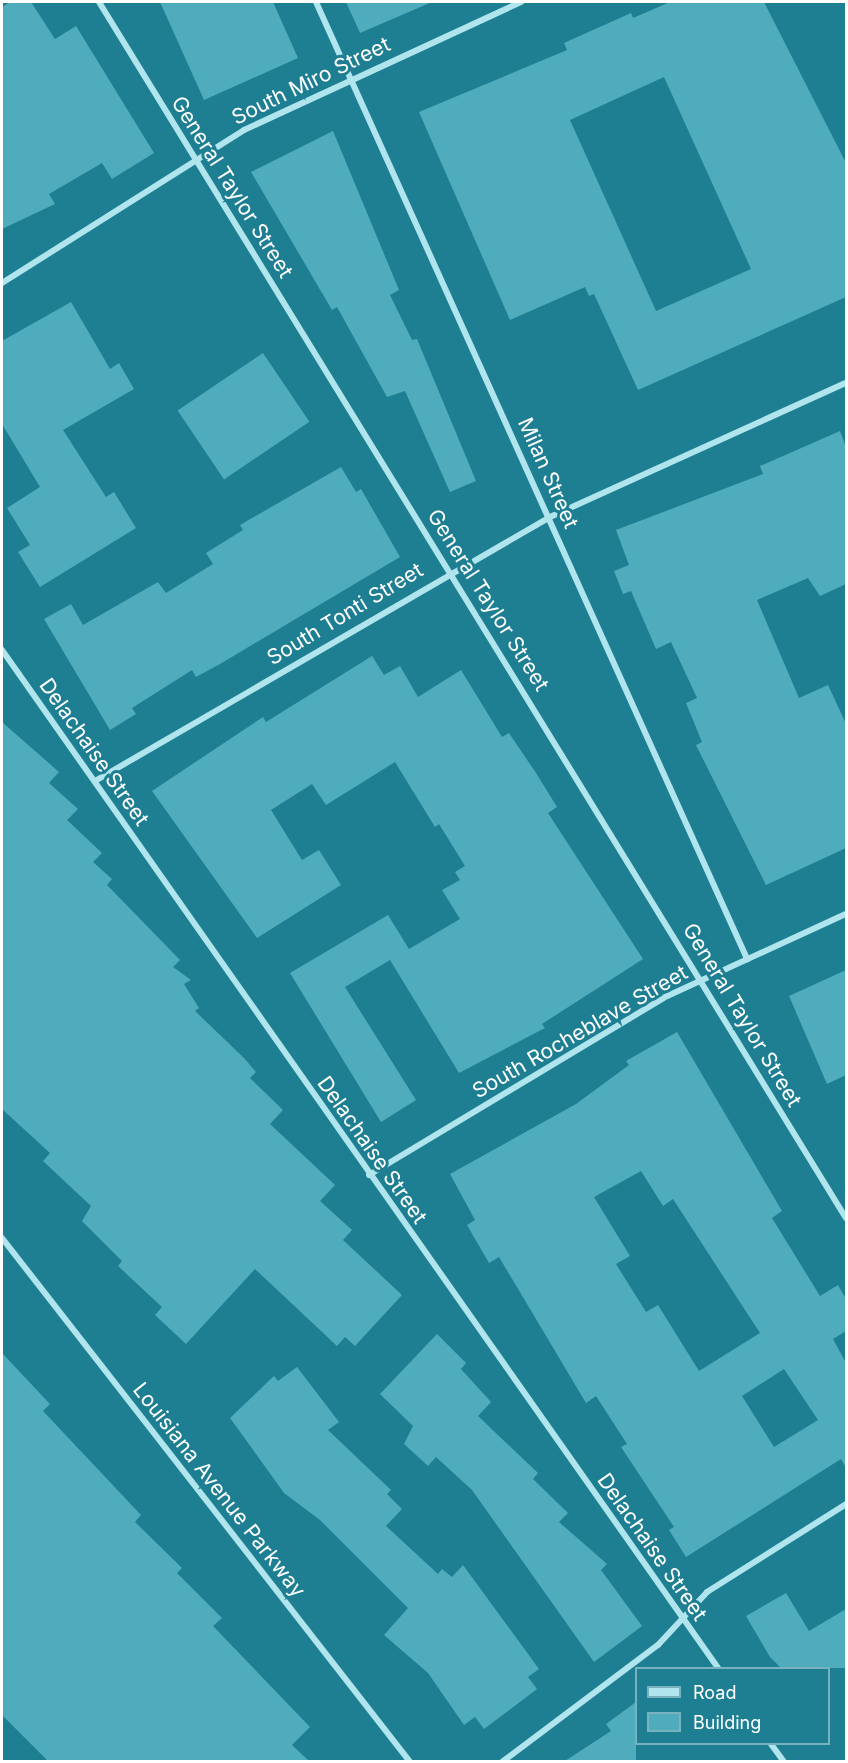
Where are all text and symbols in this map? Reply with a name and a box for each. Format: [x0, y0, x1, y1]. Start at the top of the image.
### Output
street label: South Miro Street [228, 32, 394, 130]
street label: General Taylor Street [166, 92, 298, 282]
street label: Milan Street [512, 414, 584, 532]
street label: General Taylor Street [422, 505, 554, 695]
street label: South Tonti Street [262, 557, 428, 671]
street label: Delachaise Street [34, 673, 154, 831]
street label: General Taylor Street [677, 919, 807, 1111]
street label: South Rocheblave Street [468, 960, 692, 1104]
street label: Delachaise Street [312, 1071, 432, 1229]
street label: Louisiana Avenue Parkway [127, 1378, 311, 1602]
street label: Delachaise Street [592, 1468, 712, 1626]
legend [635, 1667, 830, 1745]
text: Road [693, 1682, 736, 1703]
text: Building [693, 1712, 761, 1733]

